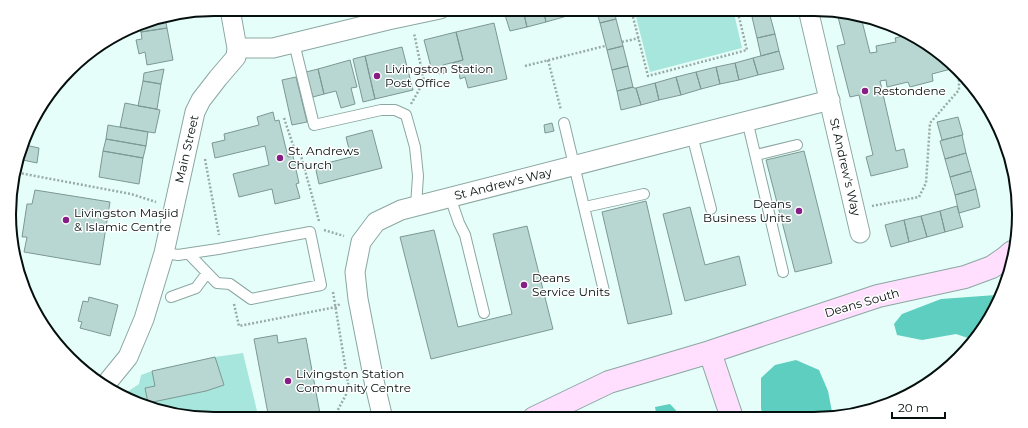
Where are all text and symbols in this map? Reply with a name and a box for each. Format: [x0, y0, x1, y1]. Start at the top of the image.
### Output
place label: Livingston Station Post Office [385, 61, 493, 90]
marker: Livingston Station Post Office [372, 71, 382, 81]
place label: Restondene [873, 83, 946, 98]
marker: Restondene [860, 86, 870, 96]
street label: Main Street [171, 113, 202, 184]
street label: St Andrew's Way [827, 116, 864, 218]
place label: St. Andrews Church [288, 143, 359, 172]
marker: St. Andrews Church [275, 153, 285, 163]
street label: St Andrew's Way [453, 164, 554, 203]
place label: Deans Business Units [703, 196, 791, 225]
place label: Livingston Masjid & Islamic Centre [74, 205, 179, 234]
marker: Deans Business Units [794, 206, 804, 216]
marker: Livingston Masjid & Islamic Centre [61, 215, 71, 225]
place label: Deans Service Units [532, 270, 610, 299]
marker: Deans Service Units [519, 280, 529, 290]
street label: Deans South [823, 285, 901, 320]
place label: Livingston Station Community Centre [296, 366, 411, 395]
marker: Livingston Station Community Centre [283, 376, 293, 386]
scale bar [892, 394, 945, 420]
text: 20 m [898, 400, 929, 415]

